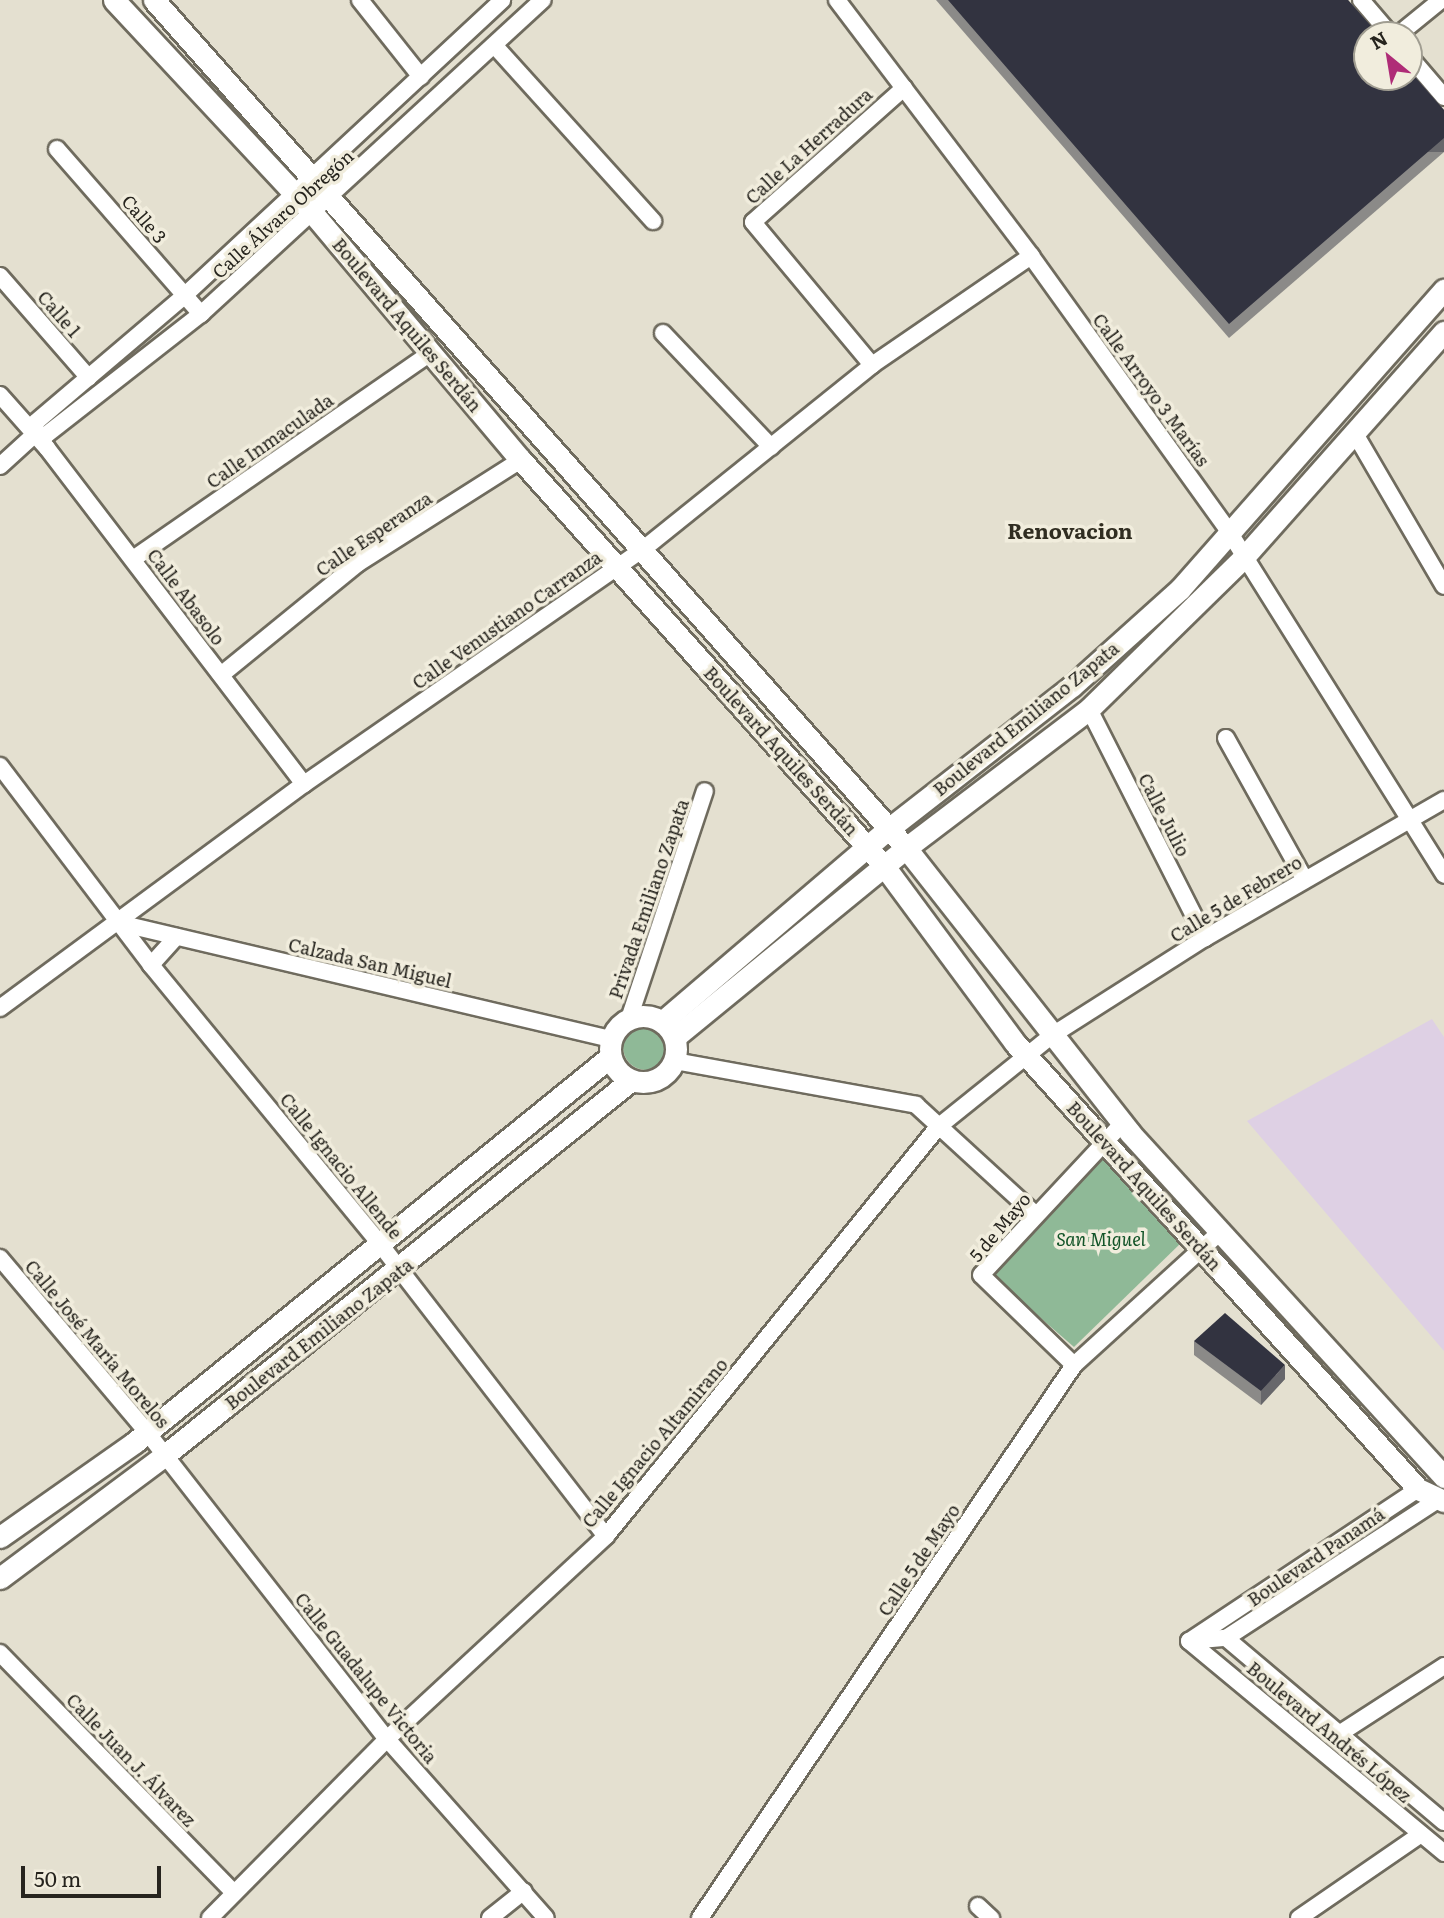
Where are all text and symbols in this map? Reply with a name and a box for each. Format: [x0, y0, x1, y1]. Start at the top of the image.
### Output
north arrow [1353, 21, 1423, 91]
text: N [1365, 23, 1392, 56]
street label: Calle La Herradura [741, 84, 877, 208]
street label: Calle Álvaro Obregón [208, 145, 358, 283]
street label: Calle 3 [117, 191, 171, 247]
street label: Boulevard Aquiles Serdán [328, 234, 486, 416]
street label: Calle 1 [33, 286, 85, 342]
street label: Calle Arroyo 3 Marías [1088, 309, 1214, 471]
street label: Calle Inmaculada [202, 389, 338, 493]
street label: Calle Esperanza [312, 487, 436, 581]
district label: Renovacion [1007, 517, 1133, 543]
street label: Calle Abasolo [143, 545, 229, 649]
street label: Calle Venustiano Carranza [408, 546, 606, 694]
street label: Boulevard Emiliano Zapata [929, 637, 1123, 801]
street label: Boulevard Aquiles Serdán [699, 662, 863, 840]
street label: Calle Julio [1134, 770, 1194, 860]
street label: Privada Emiliano Zapata [605, 796, 693, 1002]
street label: Calle 5 de Febrero [1166, 851, 1306, 947]
street label: Calzada San Miguel [286, 934, 454, 992]
street label: Calle Ignacio Allende [276, 1089, 406, 1243]
street label: Boulevard Aquiles Serdán [1062, 1097, 1226, 1275]
street label: 5 de Mayo [965, 1188, 1035, 1266]
park label: San Miguel [1056, 1228, 1146, 1250]
street label: Boulevard Emiliano Zapata [221, 1254, 417, 1414]
street label: Calle José María Morelos [20, 1256, 174, 1432]
street label: Calle Ignacio Altamirano [578, 1354, 732, 1532]
street label: Calle 5 de Mayo [874, 1500, 964, 1620]
street label: Boulevard Panamá [1243, 1503, 1389, 1611]
street label: Calle Guadalupe Victoria [291, 1588, 441, 1768]
street label: Boulevard Andrés López [1243, 1657, 1415, 1807]
street label: Calle Juan J. Álvarez [62, 1689, 200, 1831]
scale bar [24, 1852, 164, 1896]
text: 50 m [34, 1862, 81, 1893]

